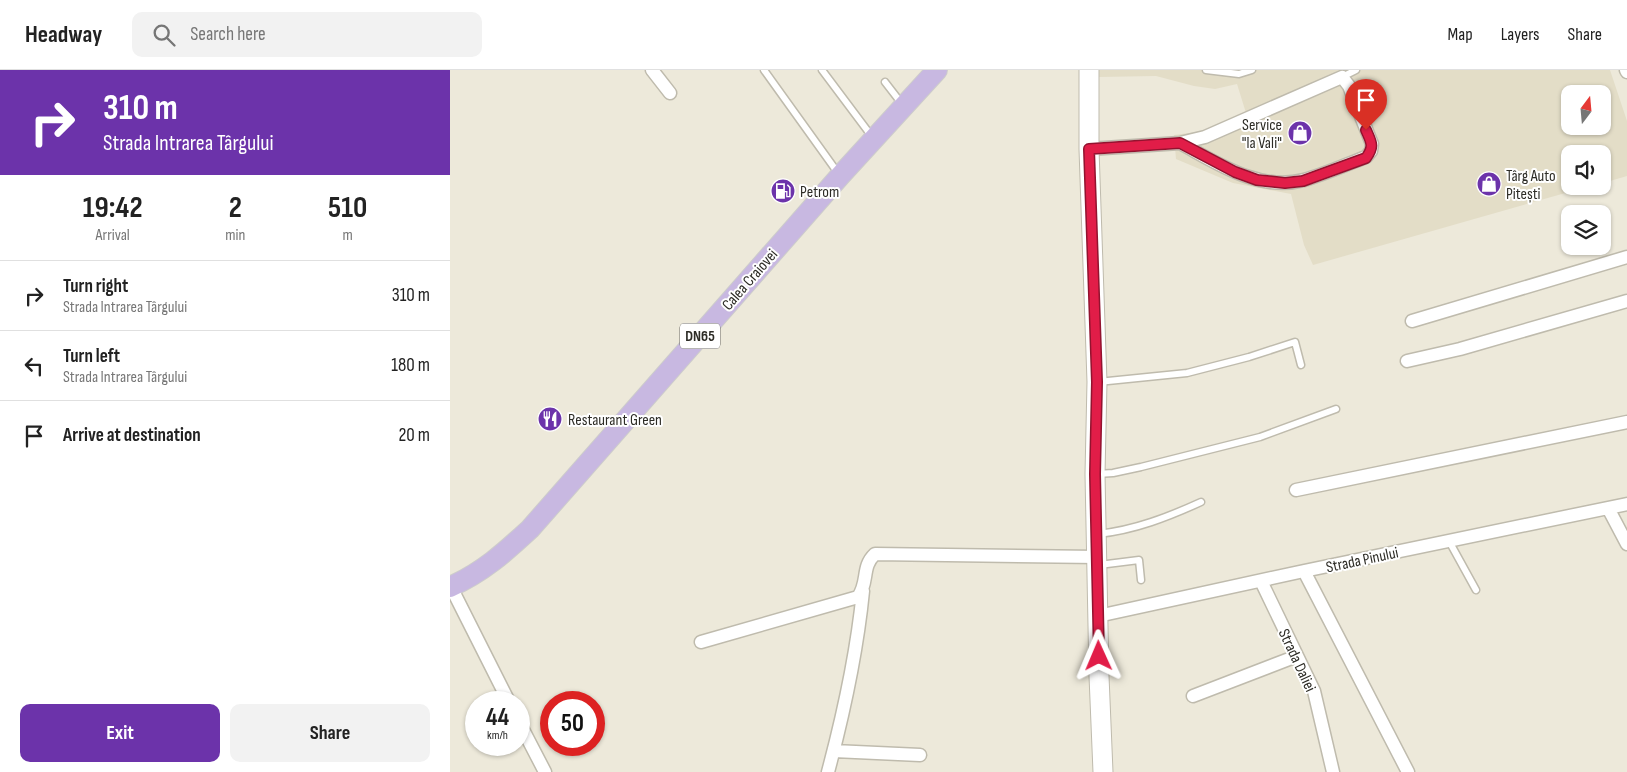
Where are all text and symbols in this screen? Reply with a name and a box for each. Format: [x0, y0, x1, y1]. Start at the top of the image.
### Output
search box [132, 12, 482, 57]
text: Headway [25, 20, 102, 49]
icon: search [150, 21, 178, 49]
text: Search here [190, 23, 266, 46]
text: Map [1448, 24, 1473, 45]
text: Layers [1501, 24, 1540, 45]
text: Share [1568, 24, 1602, 45]
pin [1345, 79, 1387, 130]
north arrow [1561, 85, 1611, 135]
map controls [1561, 85, 1611, 255]
icon: arrive [1352, 86, 1380, 114]
text: 310 m [103, 87, 178, 130]
icon: right [20, 90, 85, 155]
place label: Service "la Vali" [1242, 116, 1282, 153]
shop icon: Service "la Vali" [1287, 120, 1313, 146]
text: Strada Intrarea Târgului [103, 130, 274, 157]
button: sound [1561, 145, 1611, 195]
place label: Târg Auto Pitești [1506, 167, 1556, 204]
shop icon: Târg Auto Pitești [1476, 171, 1502, 197]
fuel station icon: Petrom [770, 178, 796, 204]
place label: Petrom [800, 183, 839, 202]
text: 19:42 [83, 190, 143, 226]
text: 2 [229, 190, 242, 226]
text: 510 [328, 190, 367, 226]
button: layers [1561, 205, 1611, 255]
text: Arrival [95, 226, 130, 245]
text: min [225, 226, 245, 245]
text: m [343, 226, 353, 245]
street label: Calea Craiovei [718, 245, 782, 314]
text: Turn right [63, 275, 128, 298]
icon: right [20, 282, 48, 310]
text: 310 m [392, 284, 430, 307]
text: Strada Intrarea Târgului [63, 298, 187, 317]
road number: DN65 [680, 324, 720, 348]
text: Turn left [63, 345, 120, 368]
icon: left [20, 352, 48, 380]
text: 180 m [391, 354, 430, 377]
text: Strada Intrarea Târgului [63, 368, 187, 387]
restaurant icon: Restaurant Green [537, 406, 563, 432]
place label: Restaurant Green [568, 411, 662, 430]
icon: arrive [20, 422, 48, 450]
text: Arrive at destination [63, 424, 201, 447]
text: 20 m [398, 424, 430, 447]
street label: Strada Pinului [1324, 544, 1400, 577]
street label: Strada Daliei [1274, 626, 1319, 695]
position arrow [1072, 629, 1124, 681]
speed limit sign: 50 [540, 691, 605, 756]
text: 44 [486, 702, 509, 733]
button: Exit [20, 704, 220, 762]
button: Share [230, 704, 430, 762]
text: km/h [487, 728, 508, 743]

